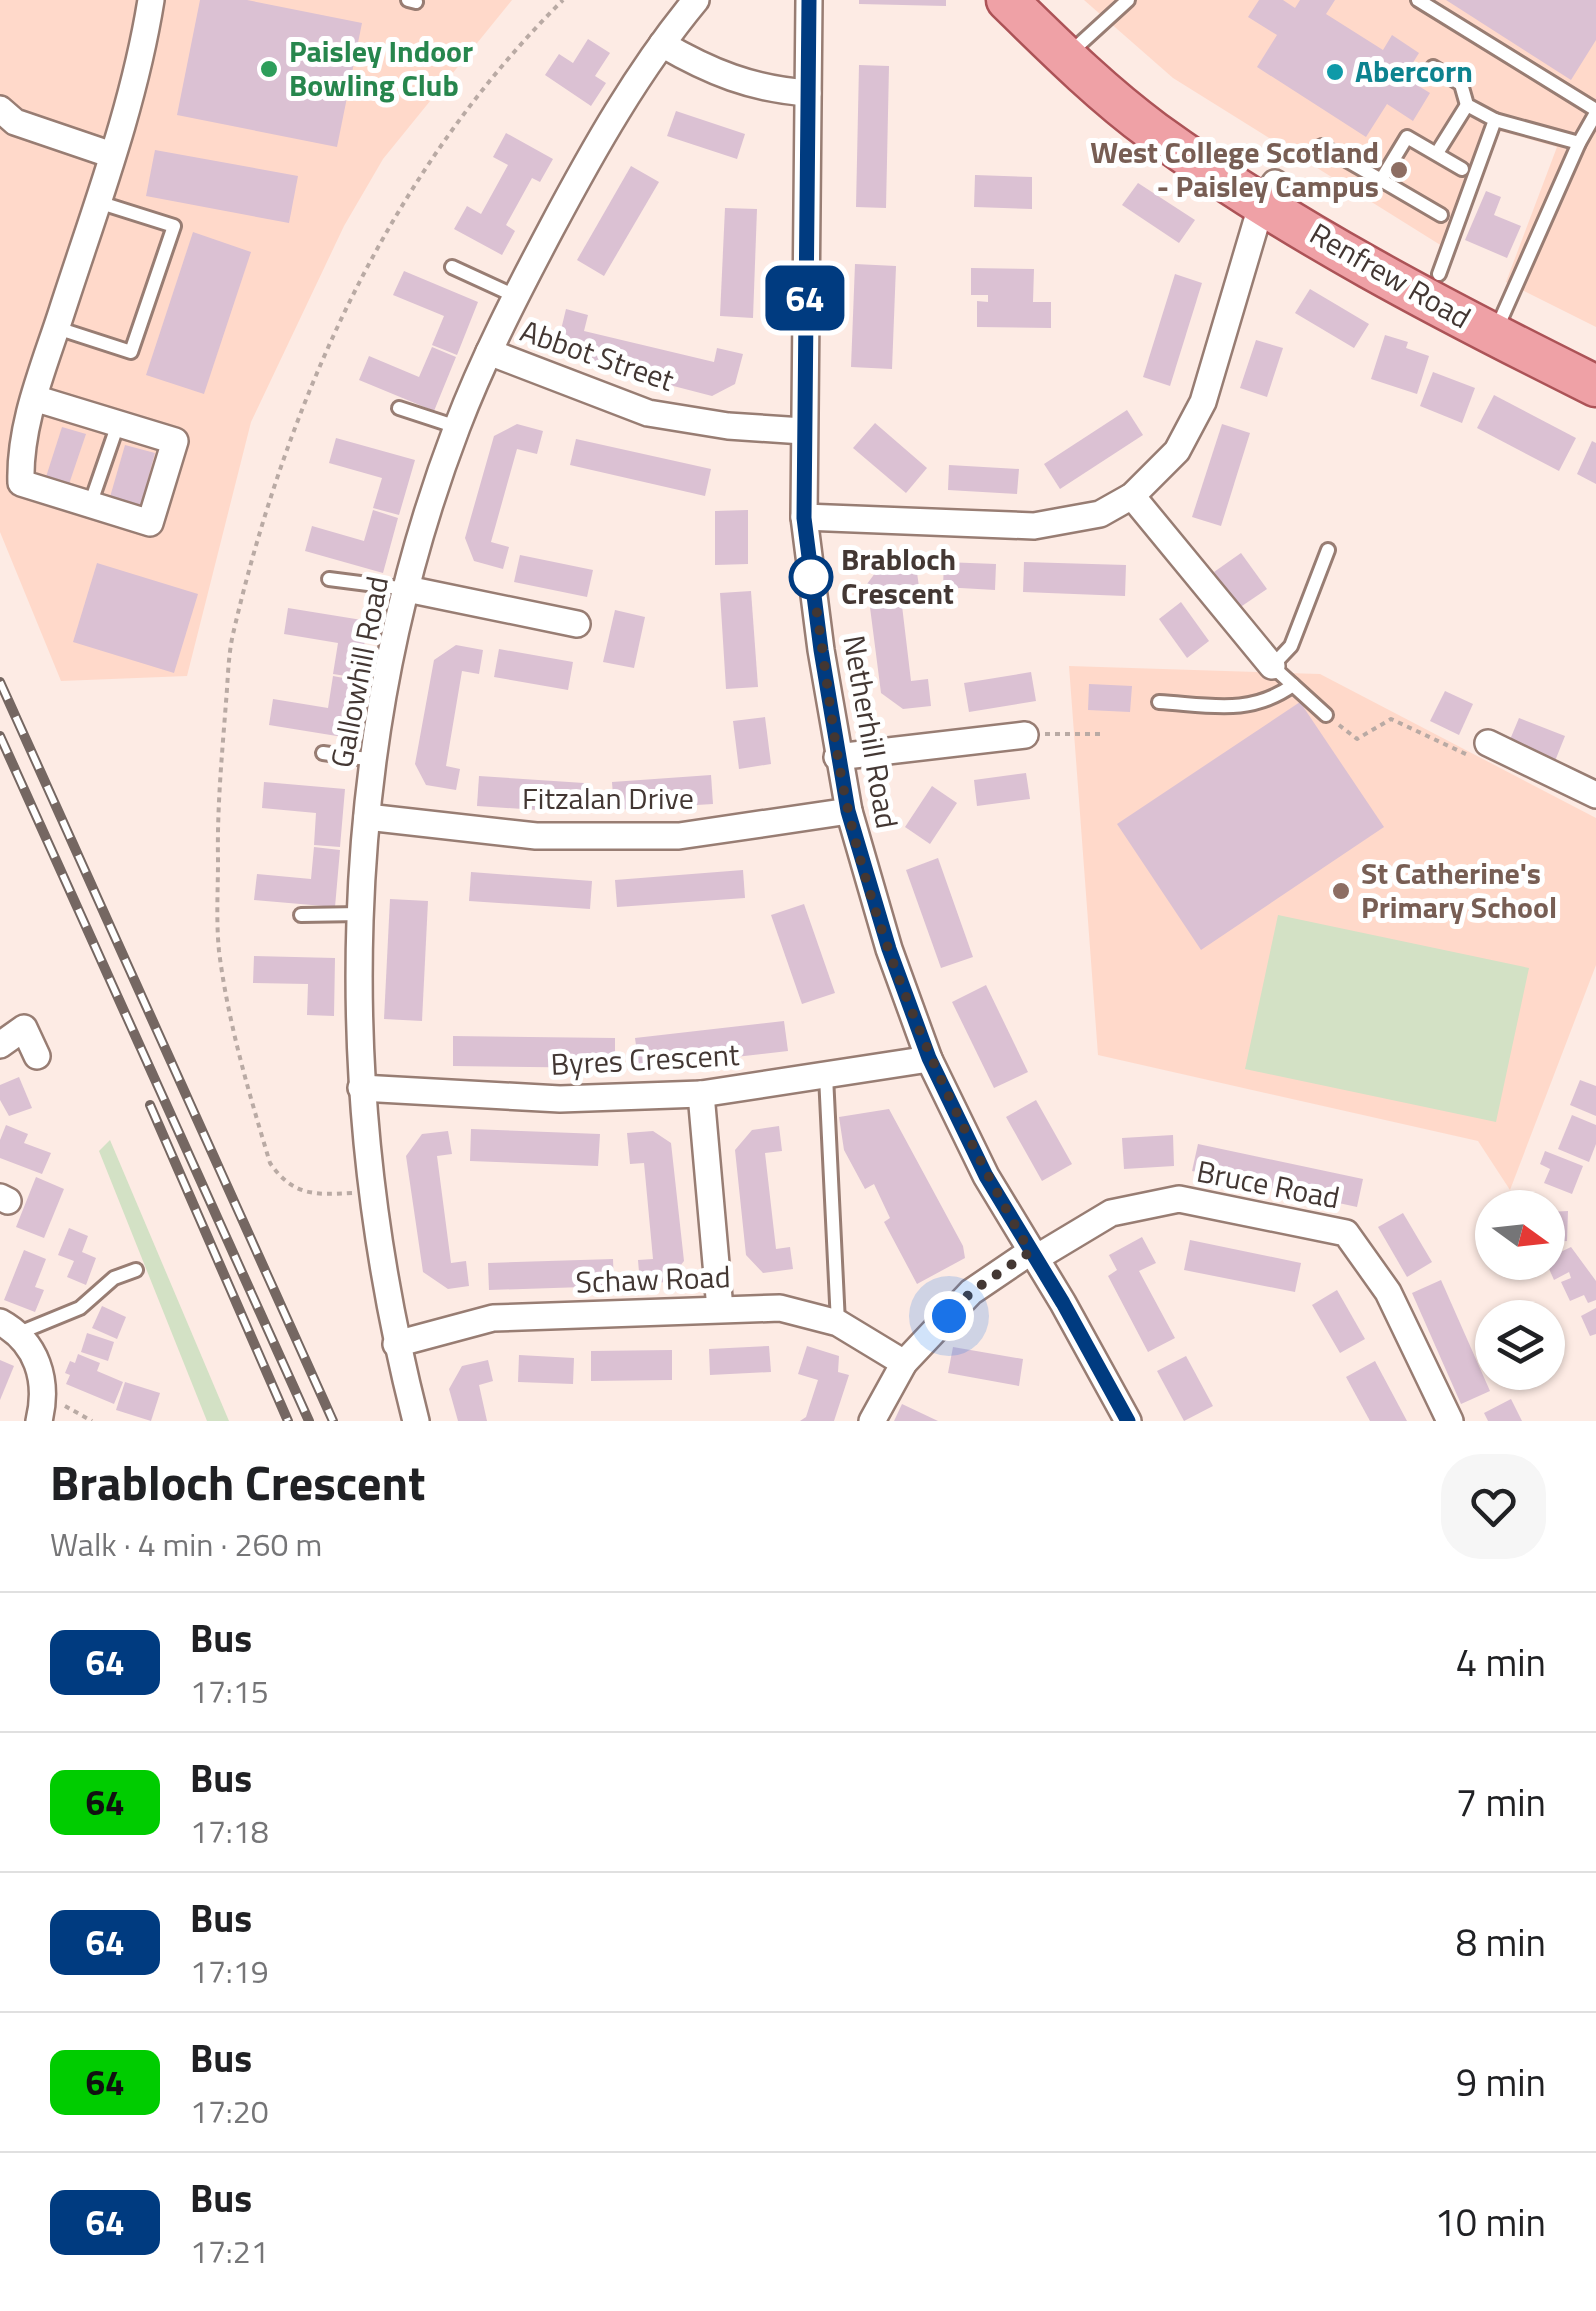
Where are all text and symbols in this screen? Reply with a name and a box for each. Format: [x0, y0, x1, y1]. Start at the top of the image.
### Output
place label: Paisley Indoor Bowling Club [289, 28, 473, 108]
place label: Abercorn [1355, 48, 1473, 94]
marker: Paisley Indoor Bowling Club [258, 58, 280, 80]
marker: Abercorn [1324, 61, 1346, 83]
place label: West College Scotland - Paisley Campus [1090, 129, 1379, 209]
marker: West College Scotland - Paisley Campus [1388, 159, 1410, 181]
street label: Renfrew Road [1302, 210, 1479, 340]
line badge: 64 [760, 266, 850, 330]
text: 64 [785, 271, 825, 325]
street label: Abbot Street [514, 307, 681, 403]
place label: Brabloch Crescent [841, 536, 956, 616]
marker: Brabloch Crescent [790, 556, 832, 598]
street label: Gallowhill Road [318, 572, 400, 771]
street label: Netherhill Road [831, 632, 911, 832]
street label: Fitzalan Drive [522, 775, 694, 821]
place label: St Catherine's Primary School [1361, 850, 1557, 930]
marker: St Catherine's Primary School [1330, 880, 1352, 902]
street label: Byres Crescent [550, 1031, 741, 1087]
street label: Bruce Road [1193, 1148, 1343, 1220]
north arrow [1475, 1190, 1565, 1280]
map controls [1475, 1190, 1565, 1390]
street label: Schaw Road [575, 1253, 731, 1305]
your location [924, 1291, 974, 1341]
button: layers [1475, 1300, 1565, 1390]
text: Brabloch Crescent [50, 1446, 426, 1519]
button: heart [1441, 1454, 1546, 1559]
text: Walk · 4 min · 260 m [50, 1520, 322, 1568]
text: Bus [190, 1609, 252, 1667]
text: 4 min [1456, 1633, 1546, 1691]
text: 64 [85, 1635, 125, 1689]
text: 17:15 [190, 1667, 269, 1715]
text: Bus [190, 1749, 252, 1807]
text: 7 min [1456, 1773, 1546, 1831]
text: 64 [85, 1775, 125, 1829]
text: 17:18 [190, 1807, 269, 1855]
text: Bus [190, 1889, 252, 1947]
text: 8 min [1456, 1913, 1546, 1971]
text: 64 [85, 1915, 125, 1969]
text: 17:19 [190, 1947, 269, 1995]
text: Bus [190, 2029, 252, 2087]
text: 9 min [1456, 2053, 1546, 2111]
text: 64 [85, 2055, 125, 2109]
text: 17:20 [190, 2087, 269, 2135]
text: Bus [190, 2169, 252, 2227]
text: 10 min [1435, 2193, 1546, 2251]
text: 64 [85, 2195, 125, 2249]
text: 17:21 [190, 2227, 269, 2275]

